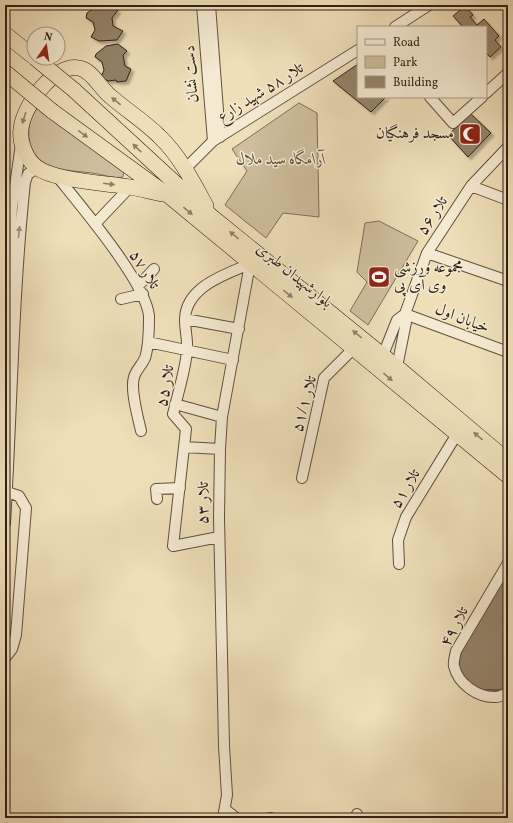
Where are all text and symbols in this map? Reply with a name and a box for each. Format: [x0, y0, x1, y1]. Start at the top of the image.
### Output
north arrow [26, 26, 66, 66]
legend [357, 26, 487, 98]
text: N [42, 30, 53, 46]
text: Road [393, 35, 420, 51]
street label: دست نشان [179, 44, 205, 104]
text: Park [393, 55, 418, 71]
street label: تلار ۵۸ شهید زارع [214, 57, 310, 129]
text: Building [393, 75, 438, 91]
one-way arrow [111, 97, 122, 106]
one-way arrow [21, 112, 27, 124]
mosque icon: مسجد فرهنگیان [457, 121, 483, 147]
place label: مسجد فرهنگیان [376, 123, 454, 145]
one-way arrow [78, 130, 89, 138]
one-way arrow [132, 144, 142, 153]
park label: آرامگاه سید ملال [236, 148, 326, 171]
one-way arrow [103, 181, 115, 187]
street label: تلار ۵۶ [412, 191, 454, 240]
one-way arrow [182, 207, 193, 216]
one-way arrow [16, 226, 23, 238]
one-way arrow [229, 231, 240, 239]
street label: بلوارشهیدان طبری [251, 238, 337, 314]
street label: تلار ۵۷ [123, 246, 165, 295]
place label: مجموعه ورزشی وی آی پی [394, 257, 463, 297]
sports icon: مجموعه ورزشی وی آی پی [366, 264, 392, 290]
one-way arrow [282, 290, 293, 299]
street label: خیابان اول [432, 299, 492, 339]
one-way arrow [352, 330, 363, 339]
street label: تلار ۵۵ [151, 362, 181, 409]
street label: تلار ۵۱/۱ [287, 372, 323, 435]
one-way arrow [383, 372, 394, 381]
one-way arrow [473, 431, 484, 440]
street label: تلار ۵۱ [386, 464, 427, 513]
street label: تلار ۵۳ [193, 481, 215, 524]
street label: تلار ۴۹ [435, 602, 475, 651]

